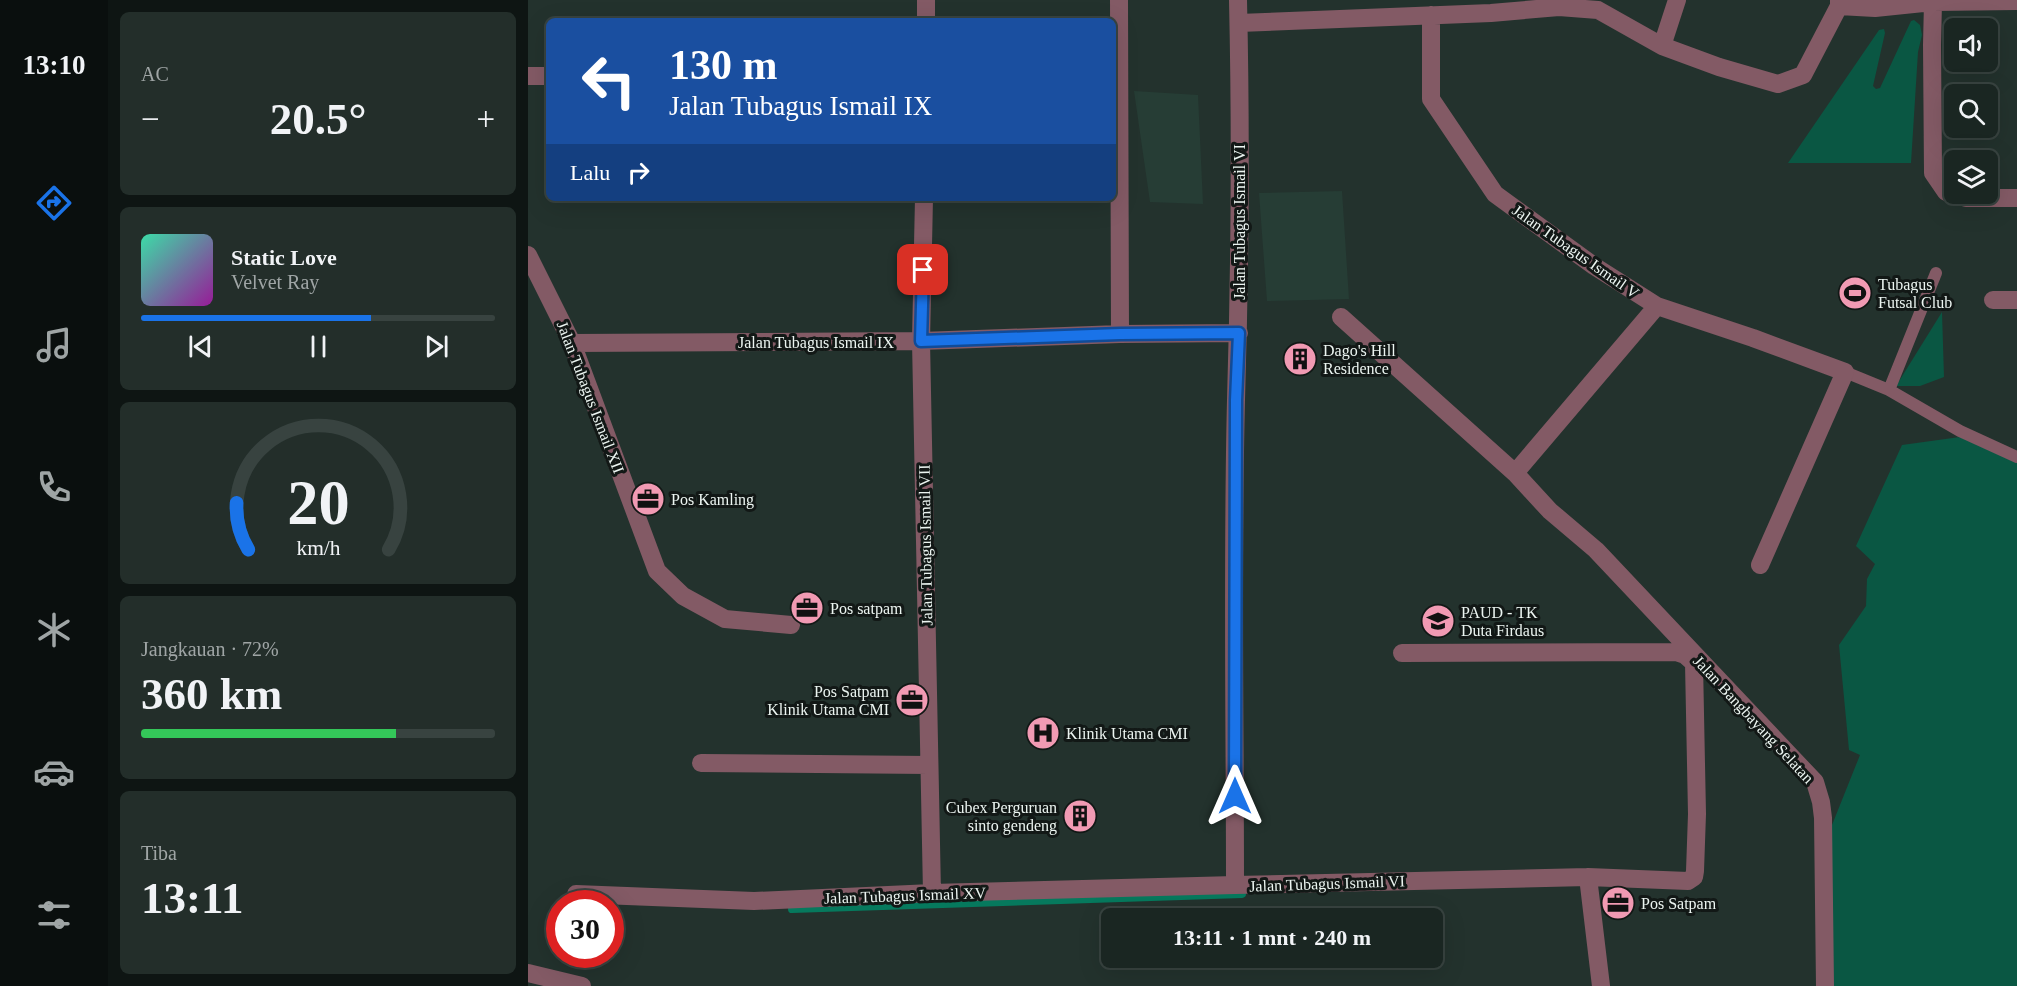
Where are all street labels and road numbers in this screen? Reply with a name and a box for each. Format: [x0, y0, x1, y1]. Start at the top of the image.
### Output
street label: Jalan Tubagus Ismail VI [1231, 144, 1249, 300]
street label: Jalan Tubagus Ismail V [1509, 201, 1643, 303]
street label: Jalan Tubagus Ismail XII [553, 319, 627, 476]
street label: Jalan Tubagus Ismail IX [738, 334, 894, 352]
street label: Jalan Tubagus Ismail VII [916, 464, 936, 626]
street label: Jalan Bangbayang Selatan [1689, 652, 1817, 787]
street label: Jalan Tubagus Ismail VI [1249, 872, 1405, 896]
street label: Jalan Tubagus Ismail XV [824, 884, 987, 908]

